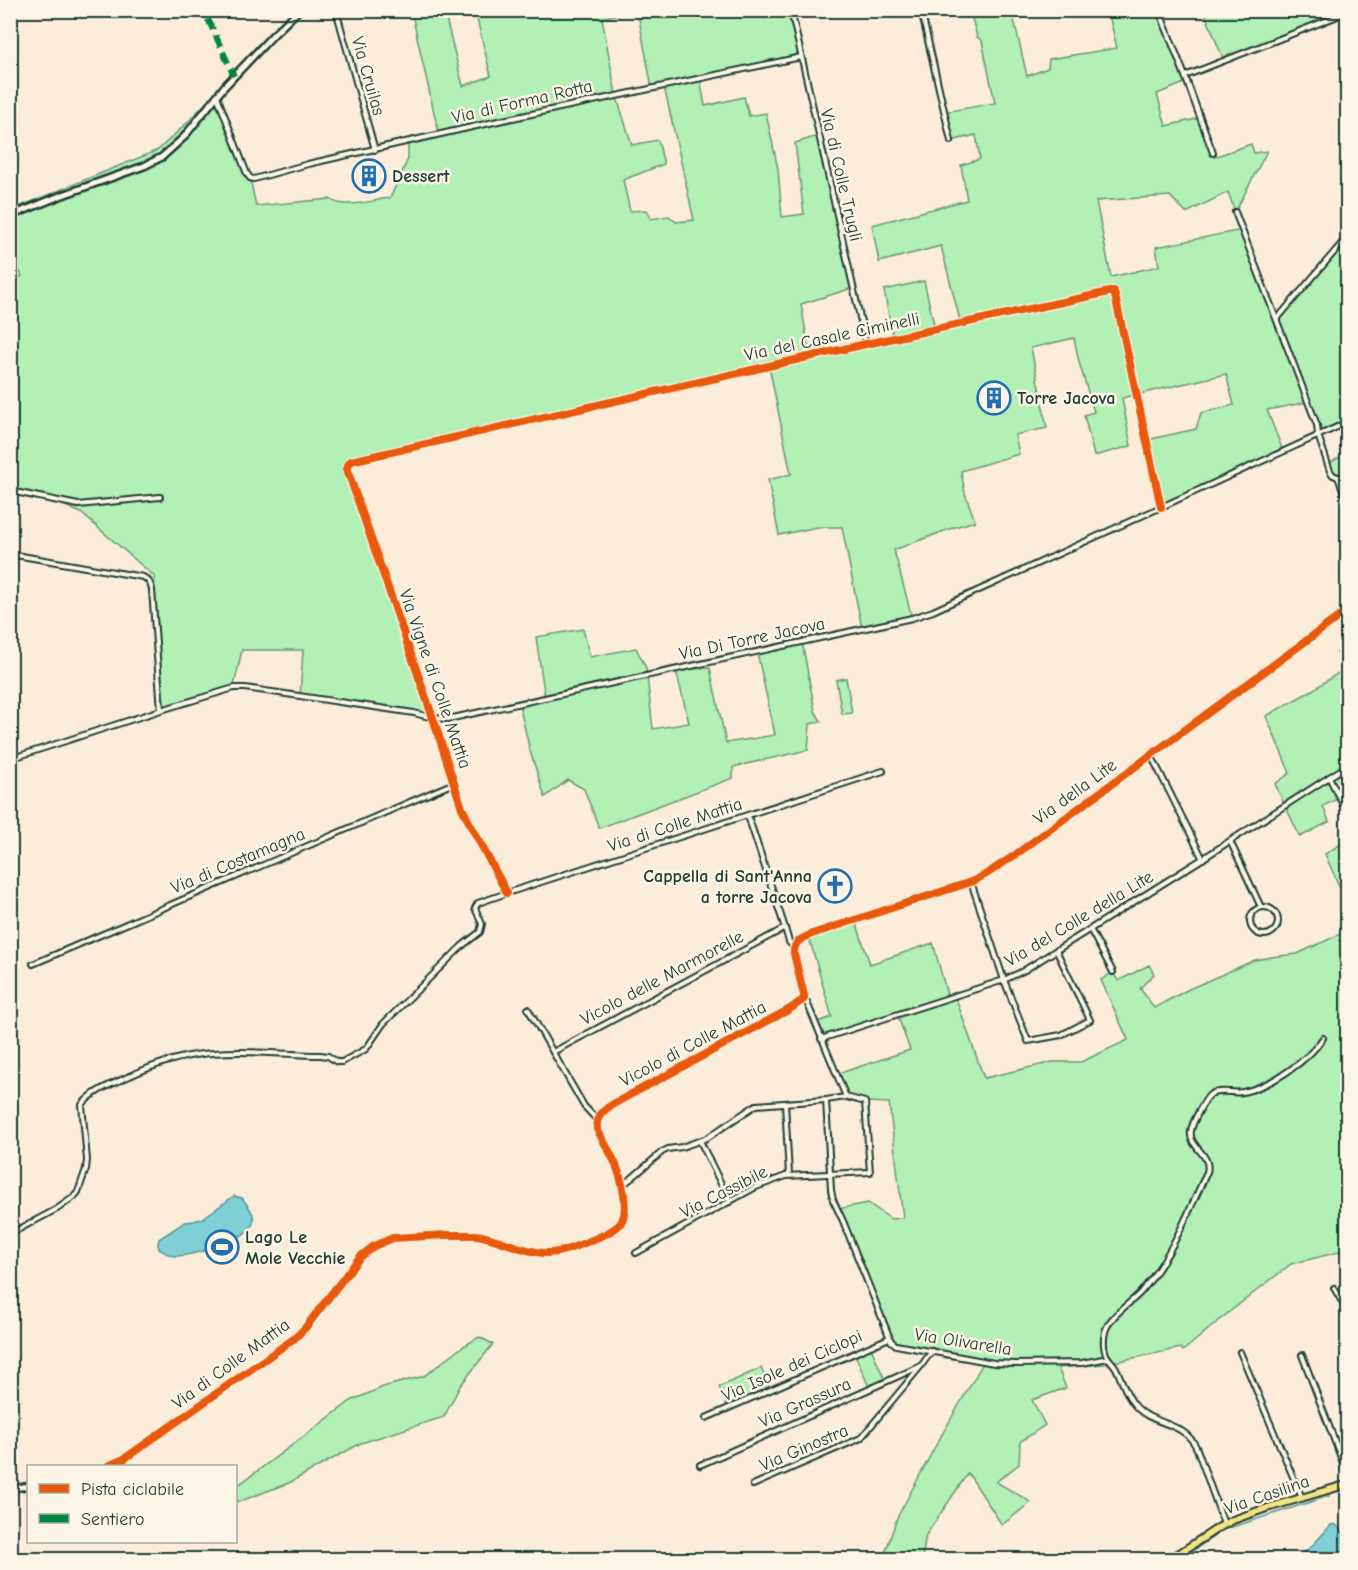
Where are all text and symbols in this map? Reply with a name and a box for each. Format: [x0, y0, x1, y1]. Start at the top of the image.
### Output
street label: Via Cruilas [347, 34, 389, 118]
street label: Via di Forma Rotta [450, 76, 594, 128]
street label: Via di Colle Trugli [816, 107, 866, 243]
building icon: Dessert [351, 158, 387, 194]
place label: Dessert [392, 166, 450, 187]
street label: Via del Casale Ciminelli [742, 308, 922, 366]
building icon: Torre Jacova [976, 380, 1012, 416]
place label: Torre Jacova [1017, 388, 1115, 409]
street label: Via Vigne di Colle Mattia [394, 586, 476, 772]
street label: Via Di Torre Jacova [677, 613, 827, 665]
street label: Via della Lite [1029, 755, 1121, 829]
street label: Via di Colle Mattia [605, 793, 745, 857]
street label: Via di Costamagna [168, 823, 308, 899]
place label: Cappella di Sant'Anna a torre Jacova [643, 866, 812, 908]
street label: Via del Colle della Lite [1001, 866, 1157, 972]
church icon: Cappella di Sant'Anna a torre Jacova [817, 868, 853, 904]
street label: Vicolo delle Marmorelle [577, 926, 747, 1030]
street label: Vicolo di Colle Mattia [616, 997, 770, 1091]
street label: Via Cassibile [677, 1161, 771, 1223]
place label: Lago Le Mole Vecchie [245, 1227, 346, 1269]
sports icon: Lago Le Mole Vecchie [204, 1229, 240, 1265]
street label: Via di Colle Mattia [168, 1314, 294, 1414]
street label: Via Olivarella [913, 1324, 1013, 1360]
street label: Via Isole dei Ciclopi [718, 1326, 866, 1406]
street label: Via Grassura [756, 1373, 854, 1433]
street label: Via Ginostra [757, 1420, 851, 1476]
legend [27, 1465, 237, 1543]
street label: Via Casilina [1222, 1471, 1312, 1519]
text: Pista ciclabile [81, 1479, 184, 1500]
text: Sentiero [81, 1509, 145, 1530]

